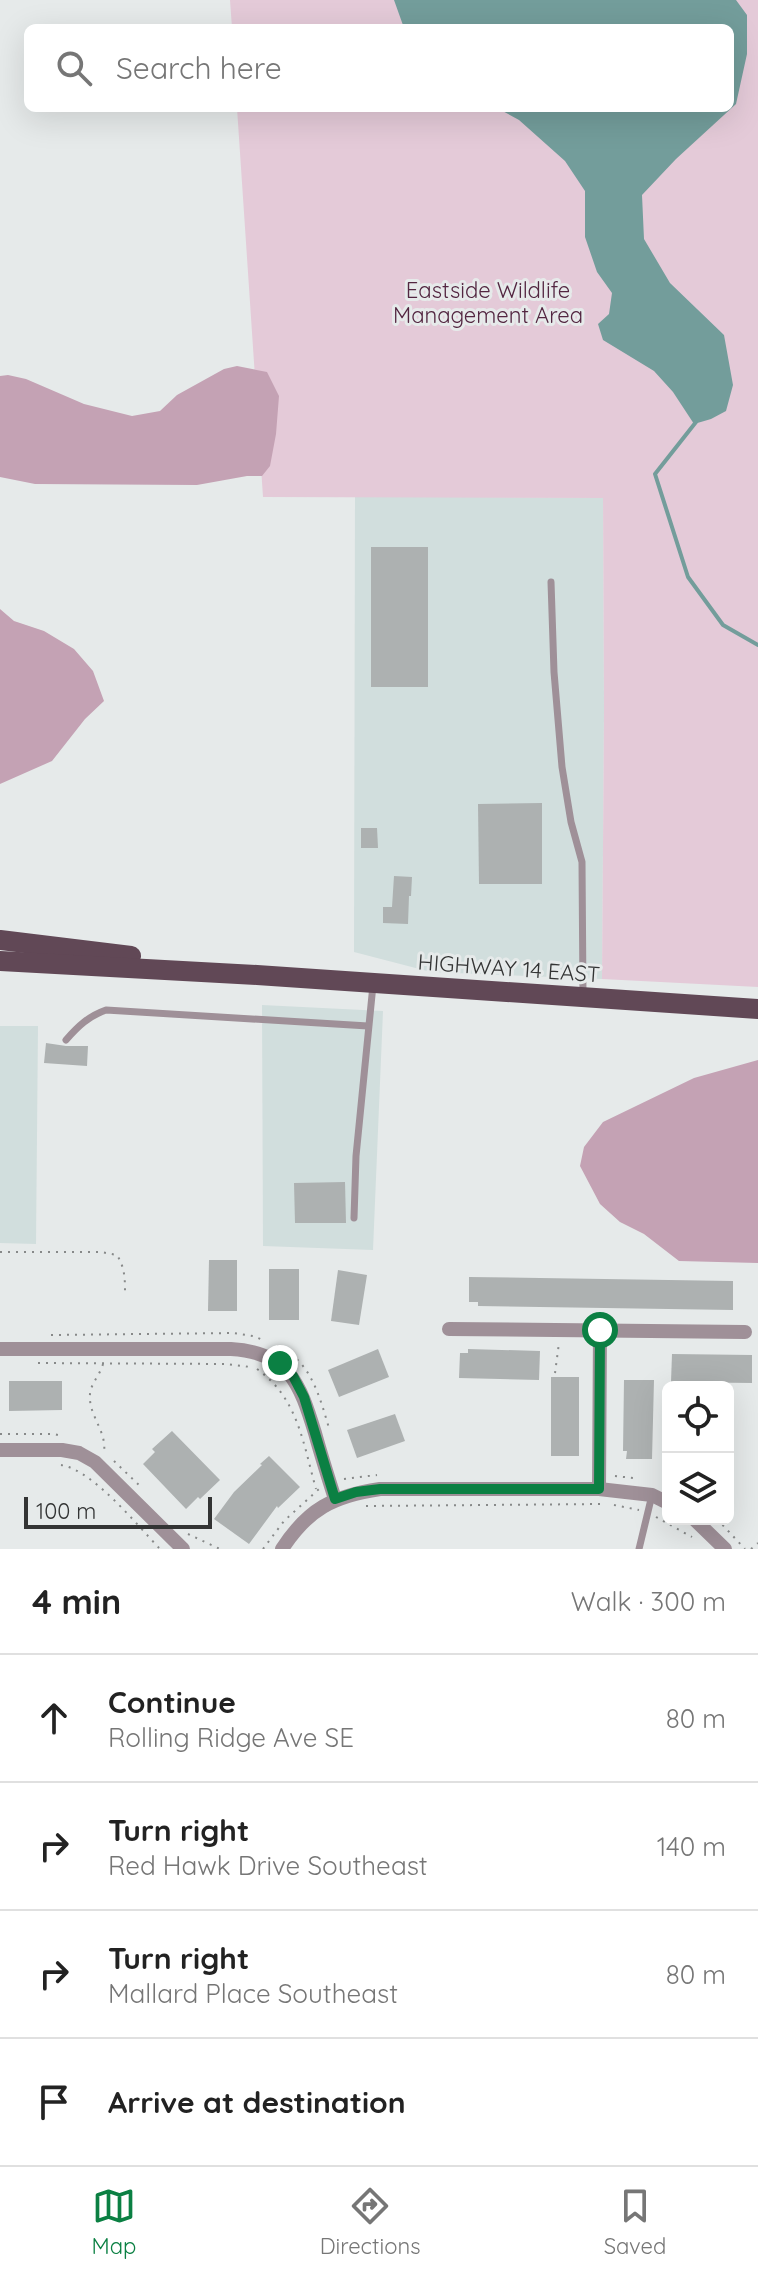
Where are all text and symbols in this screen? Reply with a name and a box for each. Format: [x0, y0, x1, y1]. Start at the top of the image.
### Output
search box [24, 24, 734, 112]
icon: search [52, 46, 96, 90]
text: Search here [116, 49, 282, 87]
park label: Eastside Wildlife Management Area [393, 276, 583, 329]
street label: HIGHWAY 14 EAST [417, 948, 601, 988]
route start [582, 1312, 618, 1348]
route end [262, 1345, 298, 1381]
map controls [662, 1381, 734, 1525]
button: locate [662, 1381, 734, 1453]
button: layers [662, 1453, 734, 1525]
scale bar [24, 1493, 212, 1529]
text: 100 m [36, 1497, 96, 1525]
text: 4 min [32, 1580, 121, 1623]
text: Walk · 300 m [571, 1585, 726, 1618]
text: Continue [108, 1683, 236, 1721]
icon: ahead [32, 1696, 76, 1740]
text: 80 m [666, 1702, 726, 1735]
text: Rolling Ridge Ave SE [108, 1721, 354, 1754]
text: Turn right [108, 1811, 249, 1849]
icon: right [32, 1824, 76, 1868]
text: 140 m [657, 1830, 726, 1863]
text: Red Hawk Drive Southeast [108, 1849, 428, 1882]
text: Turn right [108, 1939, 249, 1977]
icon: right [32, 1952, 76, 1996]
text: 80 m [666, 1958, 726, 1991]
text: Mallard Place Southeast [108, 1977, 398, 2010]
icon: arrive [32, 2080, 76, 2124]
text: Arrive at destination [108, 2083, 406, 2121]
tab: Map [92, 2184, 136, 2260]
tab: Directions [320, 2184, 420, 2260]
tab: Saved [604, 2184, 666, 2260]

